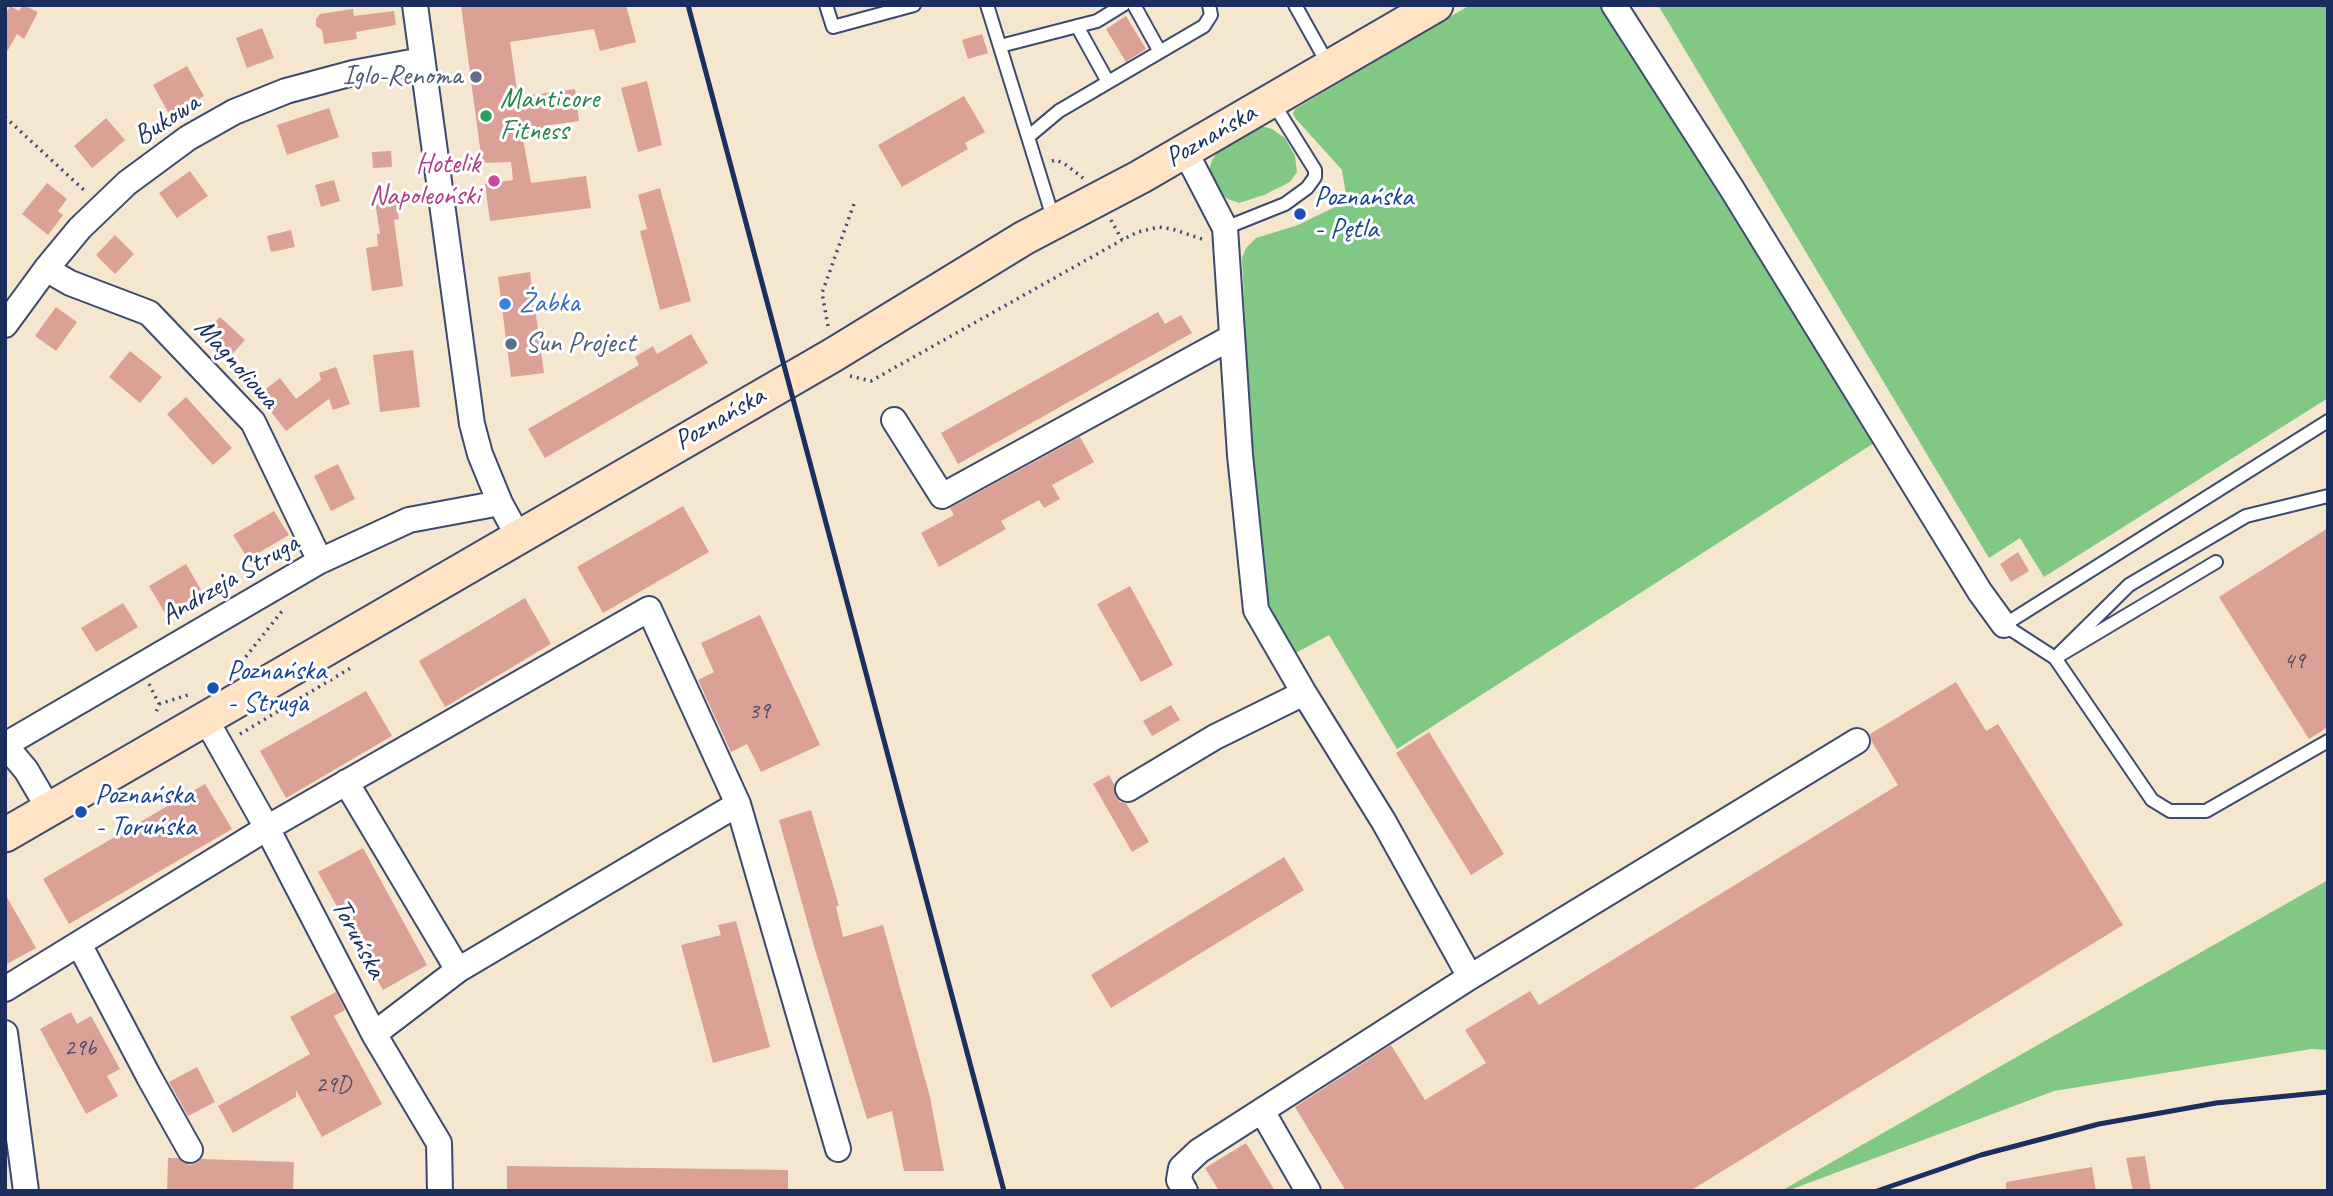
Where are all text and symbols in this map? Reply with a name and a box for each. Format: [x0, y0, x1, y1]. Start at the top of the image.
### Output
place label: Iglo-Renoma [342, 60, 462, 94]
marker: Iglo-Renoma [468, 69, 484, 85]
place label: Manticore Fitness [500, 83, 599, 149]
street label: Bukowa [128, 87, 206, 153]
street label: Poznańska [1160, 97, 1262, 175]
marker: Manticore Fitness [478, 108, 494, 124]
place label: Hotelik Napoleoński [369, 148, 480, 214]
marker: Hotelik Napoleoński [486, 173, 502, 189]
place label: Poznańska - Pętla [1314, 181, 1413, 247]
marker: Poznańska - Pętla [1292, 206, 1308, 222]
place label: Żabka [519, 287, 579, 321]
marker: Żabka [497, 296, 513, 312]
street label: Magnoliowa [187, 312, 285, 416]
place label: Sun Project [525, 327, 635, 361]
marker: Sun Project [503, 336, 519, 352]
street label: Poznańska [669, 380, 771, 458]
street label: Andrzeja Struga [155, 527, 305, 633]
house number: 49 [2283, 648, 2305, 676]
place label: Poznańska - Struga [227, 655, 326, 721]
marker: Poznańska - Struga [205, 680, 221, 696]
house number: 39 [748, 698, 770, 726]
place label: Poznańska - Toruńska [95, 779, 196, 845]
marker: Poznańska - Toruńska [73, 804, 89, 820]
street label: Toruńska [323, 893, 393, 985]
house number: 29b [64, 1035, 96, 1063]
house number: 29D [315, 1072, 351, 1100]

